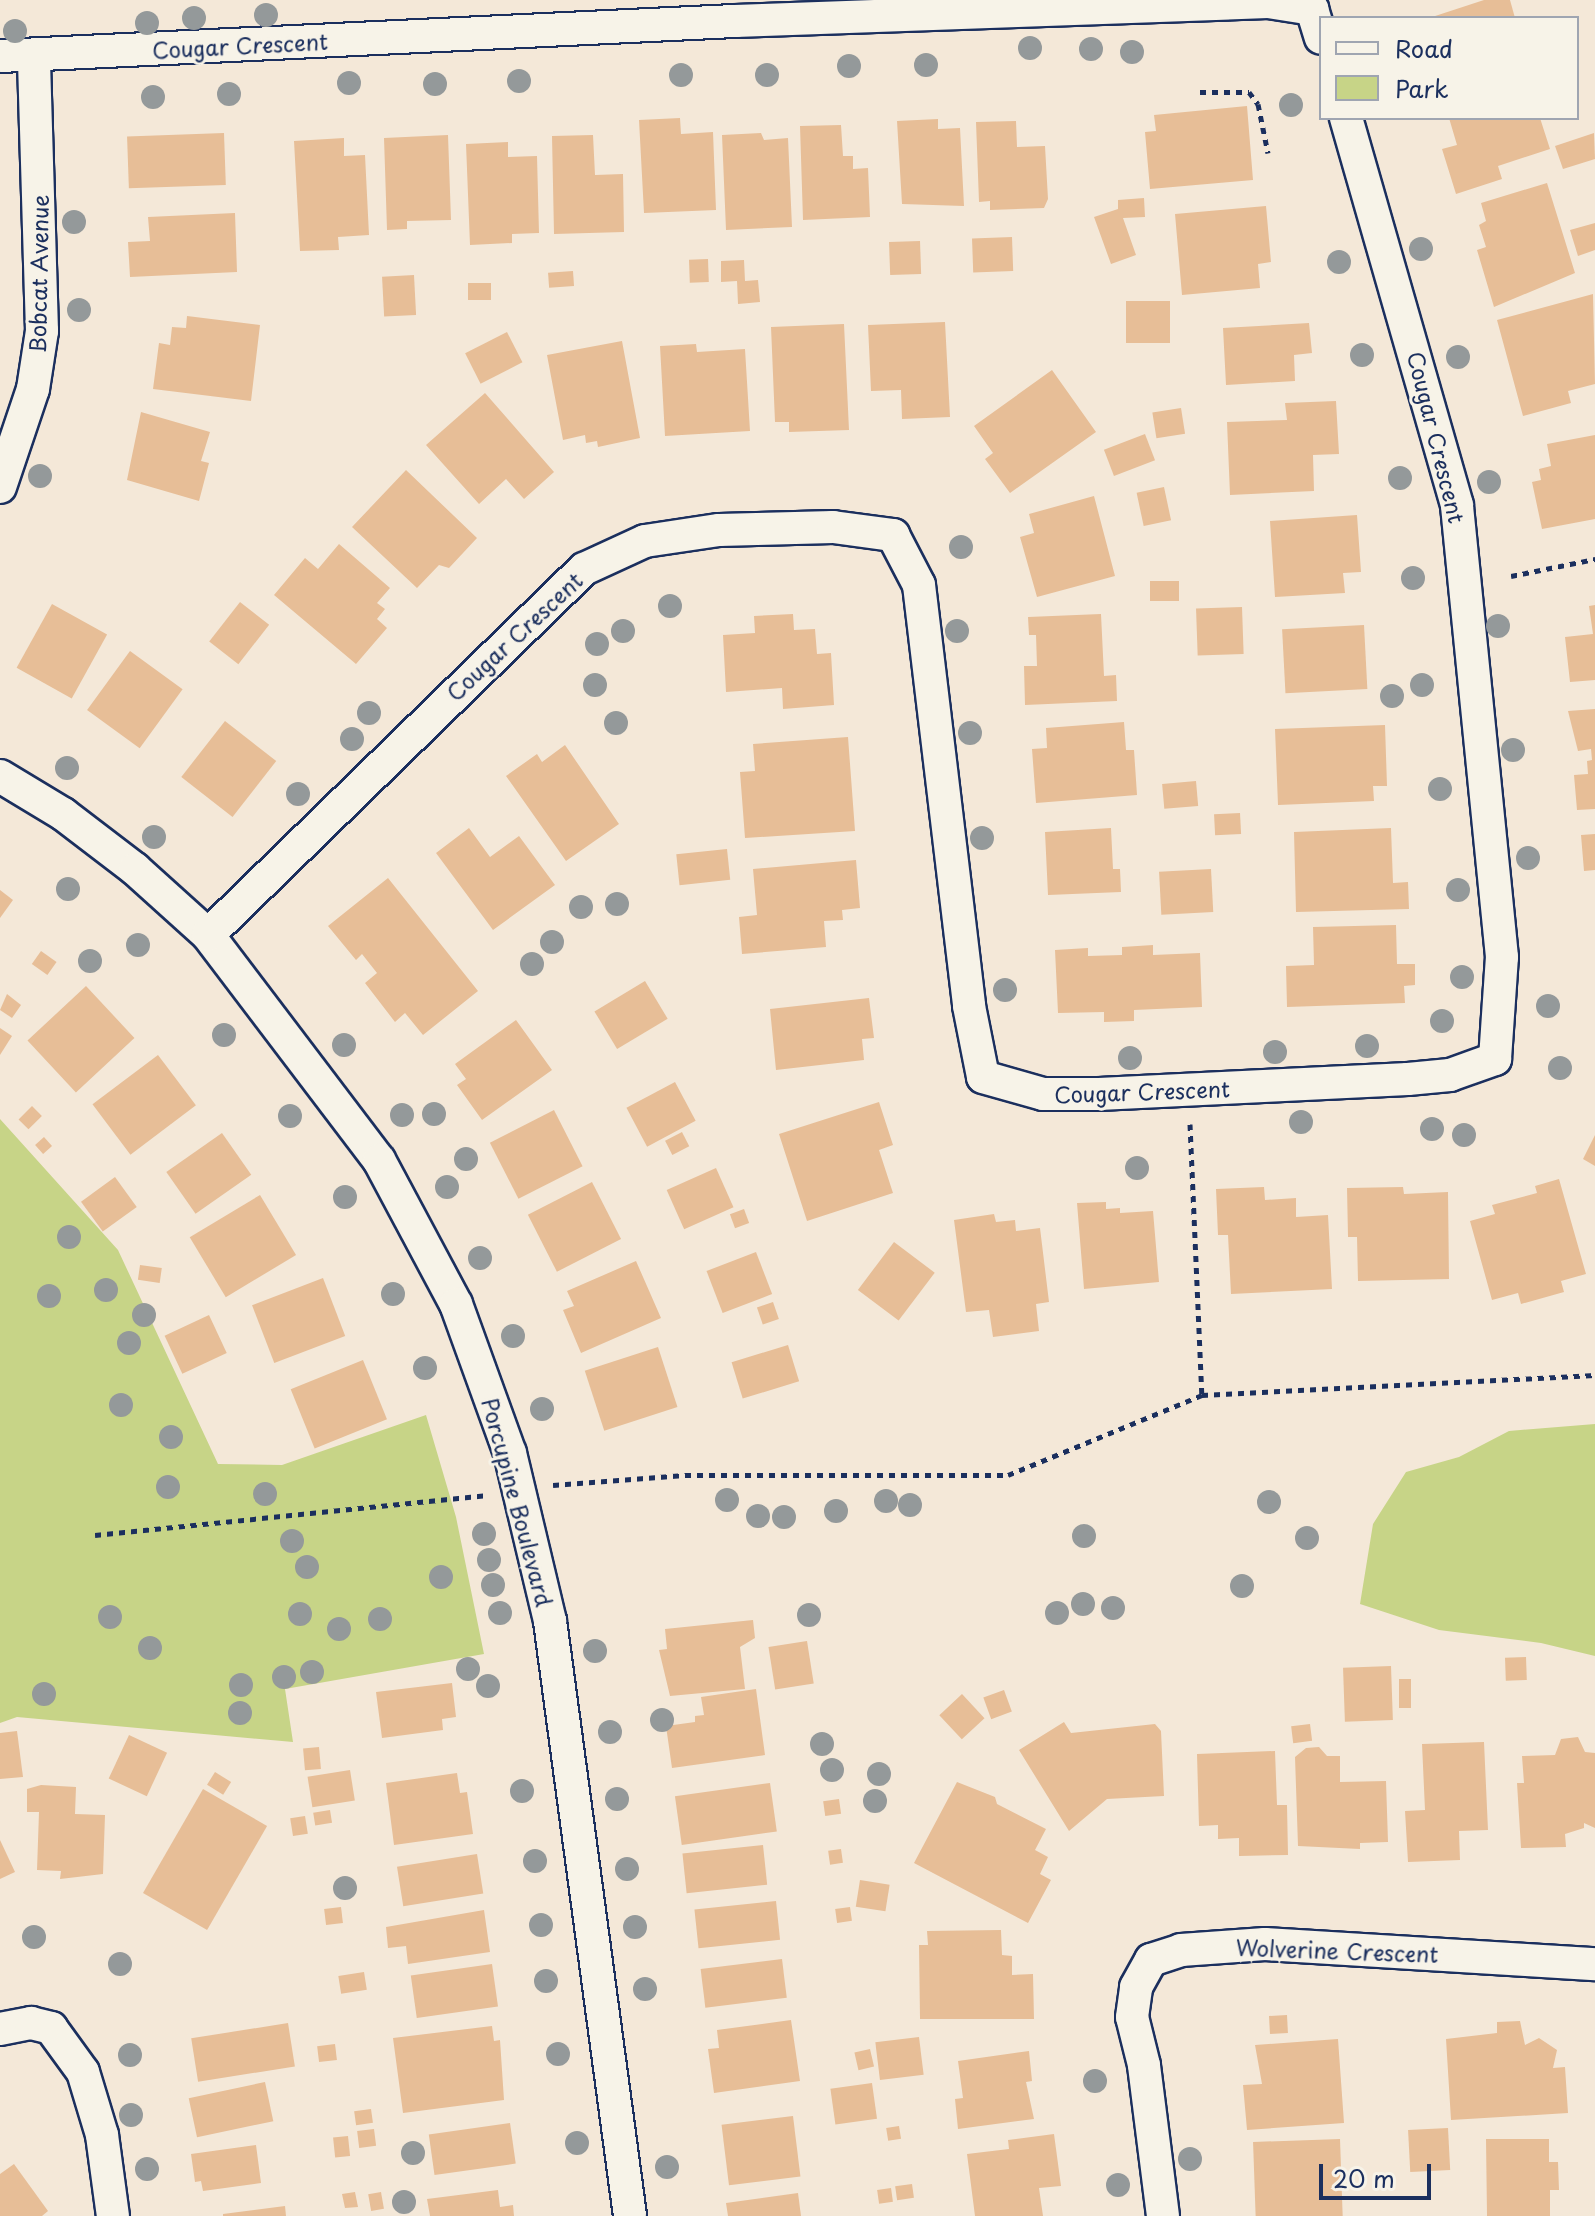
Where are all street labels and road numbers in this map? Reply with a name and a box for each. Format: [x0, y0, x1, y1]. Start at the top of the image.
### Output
street label: Cougar Crescent [151, 27, 329, 63]
street label: Bobcat Avenue [23, 195, 53, 353]
street label: Cougar Crescent [1403, 348, 1471, 526]
street label: Cougar Crescent [440, 566, 588, 706]
street label: Cougar Crescent [1053, 1075, 1231, 1107]
street label: Porcupine Boulevard [477, 1394, 559, 1610]
street label: Wolverine Crescent [1235, 1933, 1439, 1967]

